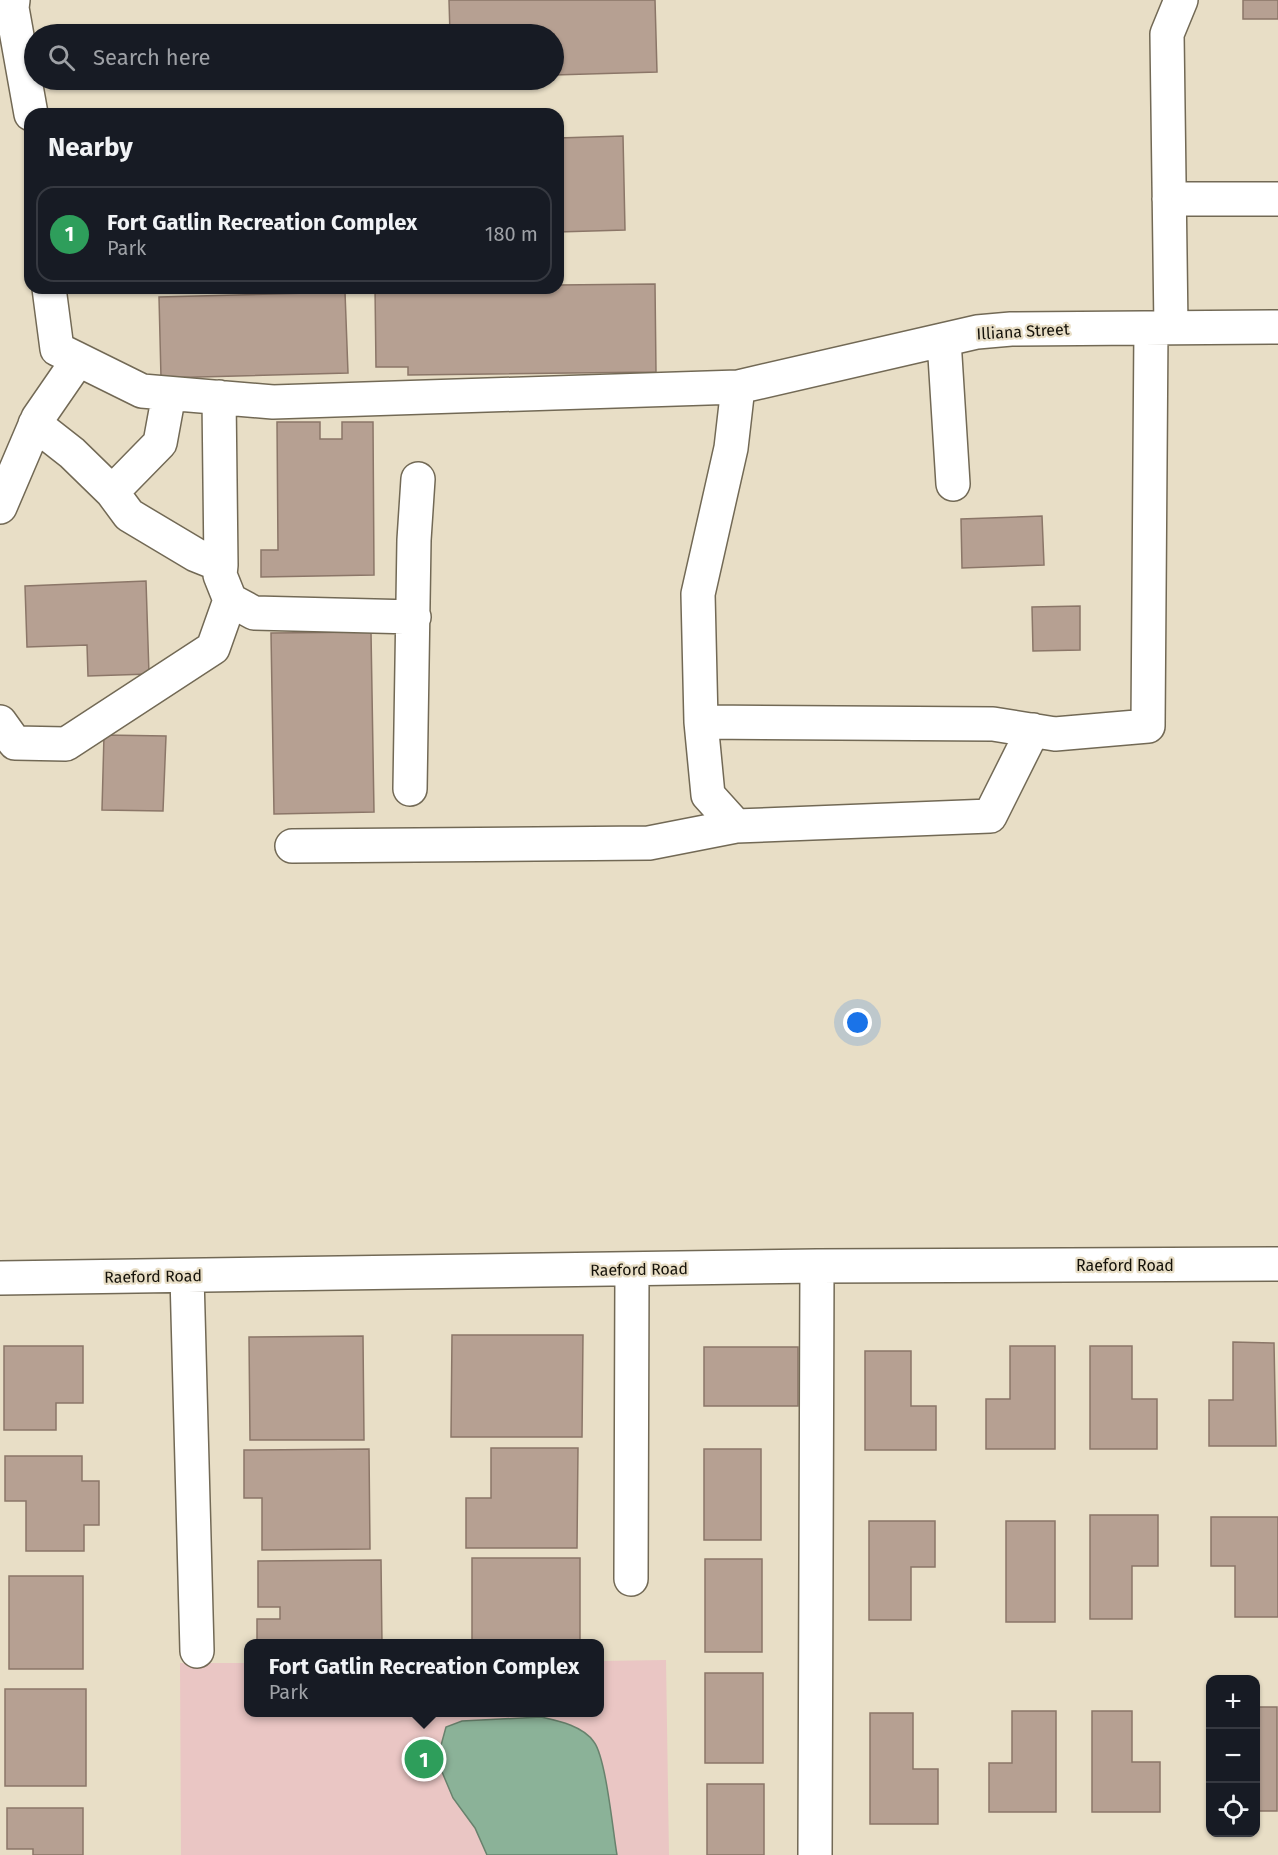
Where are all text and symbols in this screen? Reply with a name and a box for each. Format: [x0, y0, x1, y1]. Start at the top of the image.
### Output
search box [24, 24, 564, 90]
icon: search [45, 41, 78, 74]
text: Search here [93, 44, 211, 71]
text: Nearby [48, 132, 133, 163]
text: Fort Gatlin Recreation Complex [107, 209, 417, 236]
text: 1 [65, 222, 74, 246]
text: 180 m [485, 222, 538, 246]
text: Park [107, 236, 146, 260]
street label: Illiana Street [976, 320, 1070, 343]
your location [843, 1008, 872, 1037]
street label: Raeford Road [1076, 1256, 1174, 1275]
street label: Raeford Road [590, 1259, 688, 1280]
street label: Raeford Road [104, 1266, 202, 1287]
popup [244, 1639, 604, 1717]
text: Fort Gatlin Recreation Complex [269, 1653, 579, 1680]
map controls [1206, 1675, 1260, 1837]
button: + [1206, 1675, 1260, 1729]
text: Park [269, 1680, 308, 1704]
button: − [1206, 1729, 1260, 1783]
pin: 1 [404, 1736, 444, 1782]
button: locate [1206, 1783, 1260, 1837]

